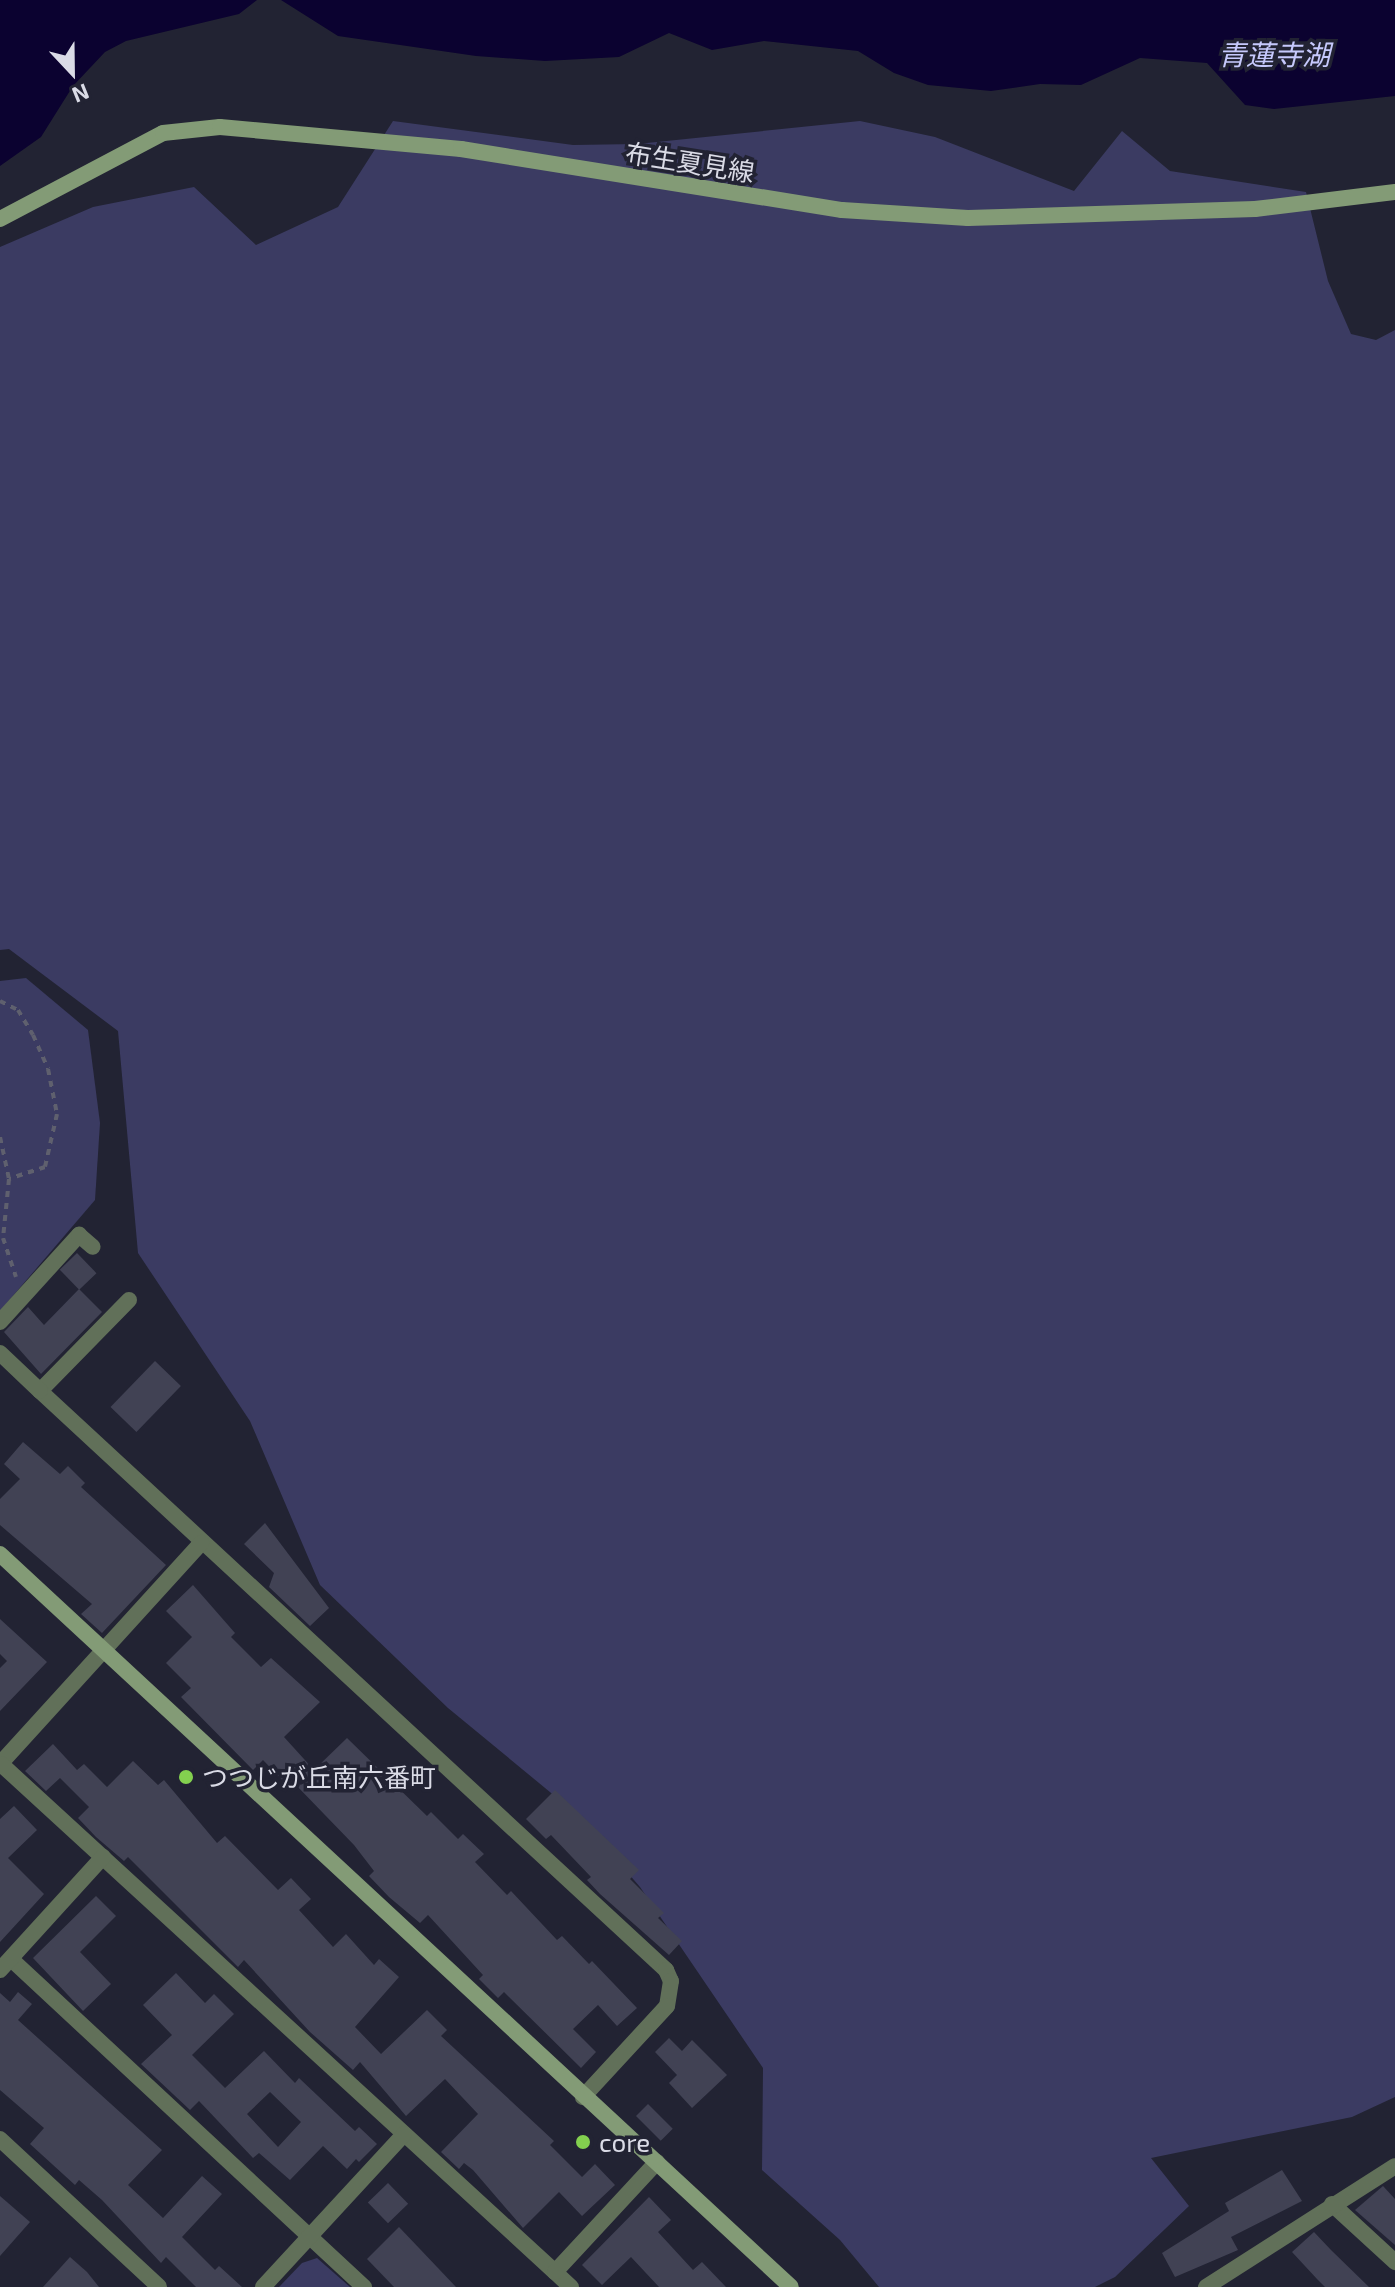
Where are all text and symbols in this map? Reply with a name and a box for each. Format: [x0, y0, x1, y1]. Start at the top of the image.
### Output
north arrow [32, 32, 112, 112]
water label: 青蓮寺湖 [1218, 37, 1330, 71]
text: N [69, 79, 93, 109]
street label: 布生夏見線 [623, 136, 757, 188]
place label: つつじが丘南六番町 [202, 1761, 436, 1793]
marker: つつじが丘南六番町 [177, 1768, 195, 1786]
place label: core [599, 2126, 650, 2158]
marker: core [574, 2133, 592, 2151]

